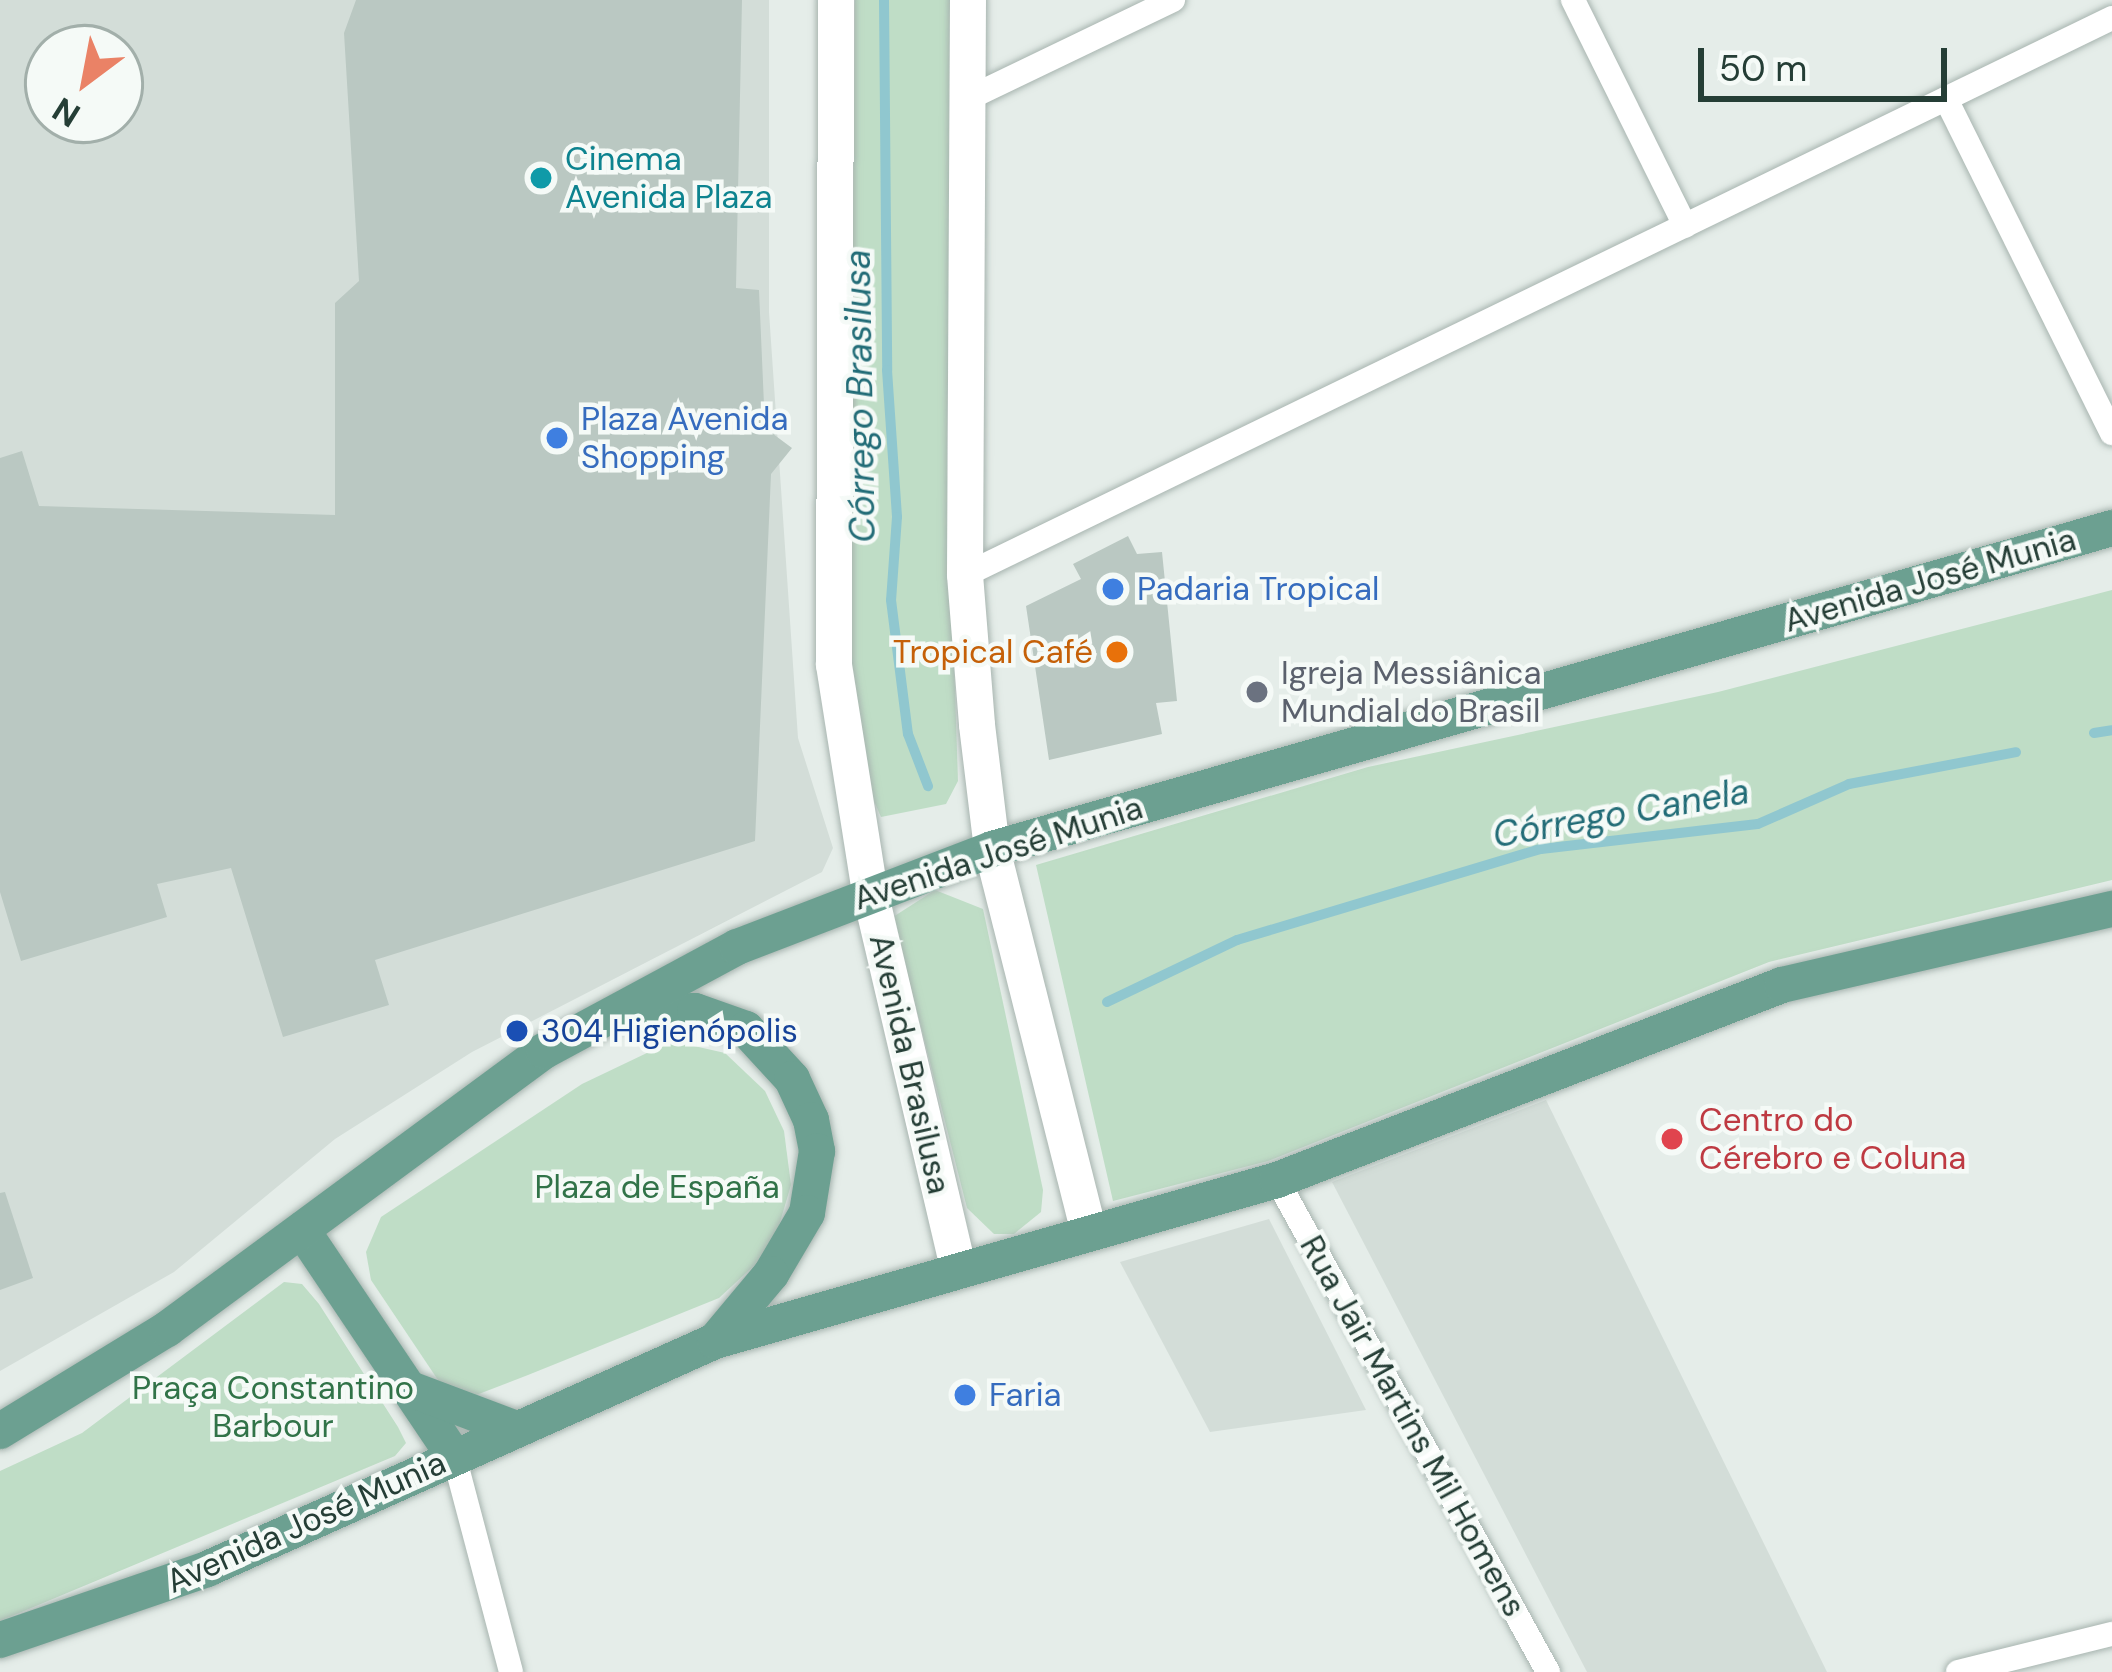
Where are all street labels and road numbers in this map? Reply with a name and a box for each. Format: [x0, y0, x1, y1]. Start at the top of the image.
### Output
street label: Avenida José Munia [1780, 519, 2080, 641]
street label: Avenida José Munia [849, 788, 1147, 918]
street label: Avenida Brasilusa [861, 930, 959, 1198]
street label: Rua Jair Martins Mil Homens [1292, 1229, 1534, 1623]
street label: Avenida José Munia [160, 1443, 452, 1601]

